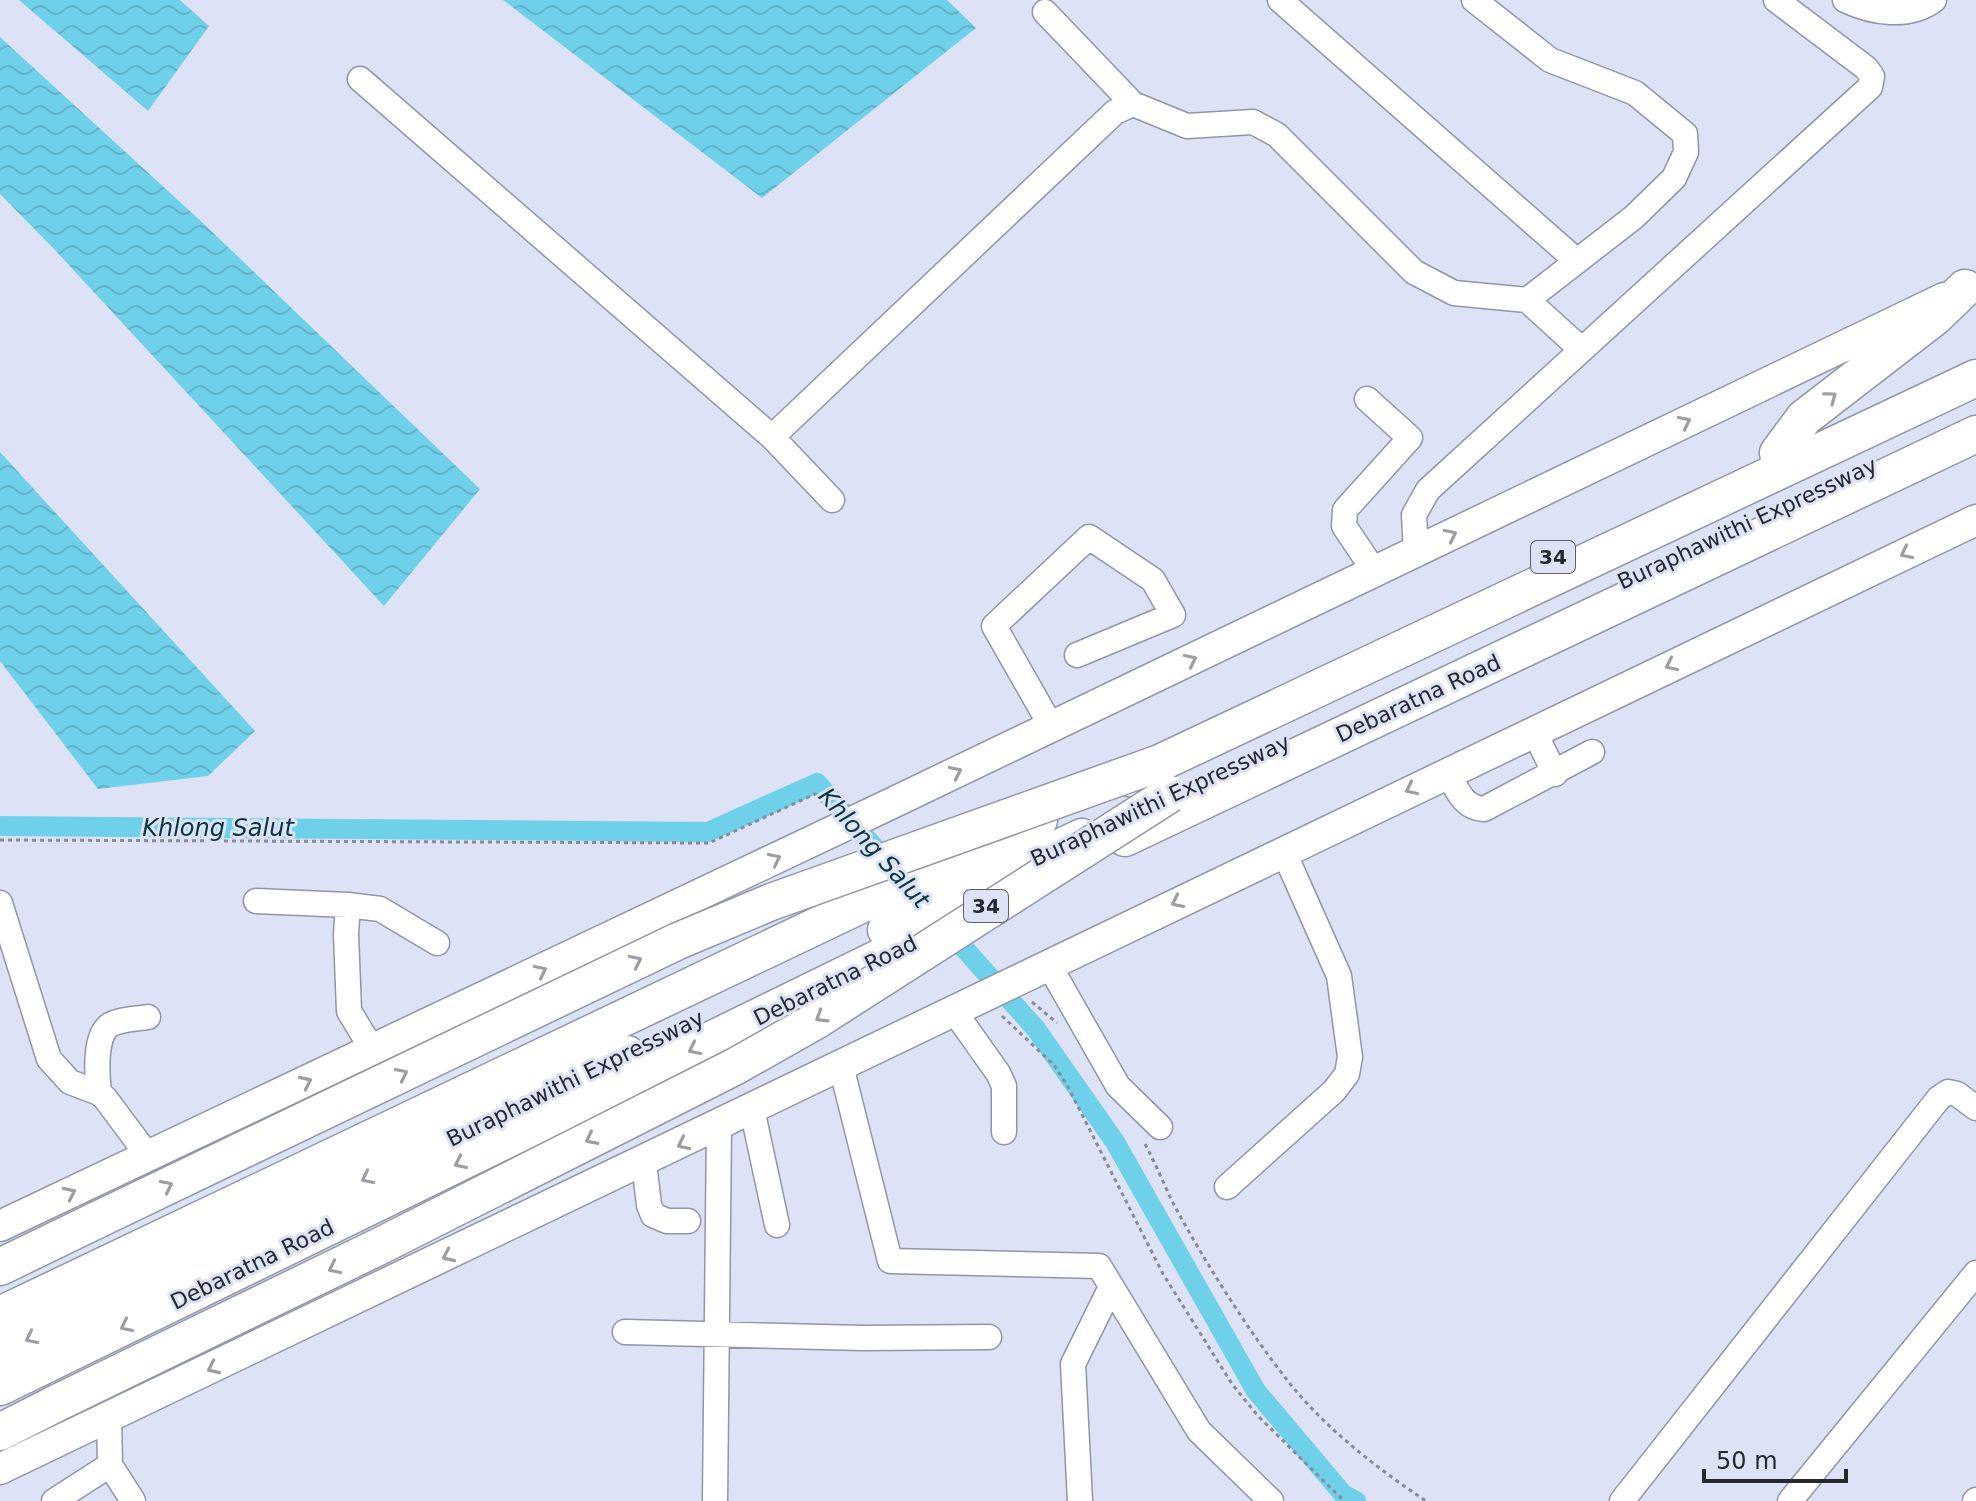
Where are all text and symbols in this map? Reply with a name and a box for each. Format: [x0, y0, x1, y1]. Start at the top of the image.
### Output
one-way arrow [1822, 392, 1837, 406]
one-way arrow [1676, 416, 1691, 432]
street label: Buraphawithi Expressway [1614, 452, 1881, 595]
one-way arrow [1442, 529, 1457, 545]
road number: 34 [1531, 541, 1575, 573]
one-way arrow [1899, 543, 1914, 559]
street label: Debaratna Road [1332, 649, 1504, 748]
one-way arrow [1182, 654, 1197, 669]
one-way arrow [1665, 655, 1679, 671]
street label: Buraphawithi Expressway [1027, 729, 1294, 872]
one-way arrow [948, 766, 963, 782]
one-way arrow [1405, 779, 1419, 795]
water label: Khlong Salut [813, 782, 936, 915]
water label: Khlong Salut [142, 814, 295, 842]
one-way arrow [767, 853, 782, 869]
road number: 34 [964, 890, 1008, 922]
one-way arrow [1171, 892, 1185, 908]
street label: Debaratna Road [749, 930, 921, 1031]
one-way arrow [628, 955, 642, 971]
one-way arrow [532, 965, 547, 981]
street label: Buraphawithi Expressway [442, 1005, 708, 1152]
one-way arrow [815, 1008, 830, 1023]
one-way arrow [687, 1039, 702, 1054]
one-way arrow [393, 1068, 408, 1084]
one-way arrow [298, 1076, 312, 1092]
one-way arrow [585, 1129, 600, 1145]
one-way arrow [676, 1134, 691, 1150]
one-way arrow [454, 1153, 468, 1169]
one-way arrow [360, 1168, 375, 1184]
one-way arrow [159, 1180, 174, 1196]
one-way arrow [62, 1187, 77, 1203]
street label: Debaratna Road [166, 1214, 338, 1315]
one-way arrow [442, 1246, 456, 1262]
one-way arrow [328, 1258, 343, 1274]
one-way arrow [119, 1316, 134, 1332]
one-way arrow [25, 1328, 39, 1344]
one-way arrow [207, 1358, 222, 1374]
scale bar [1704, 1433, 1846, 1483]
text: 50 m [1716, 1447, 1778, 1475]

